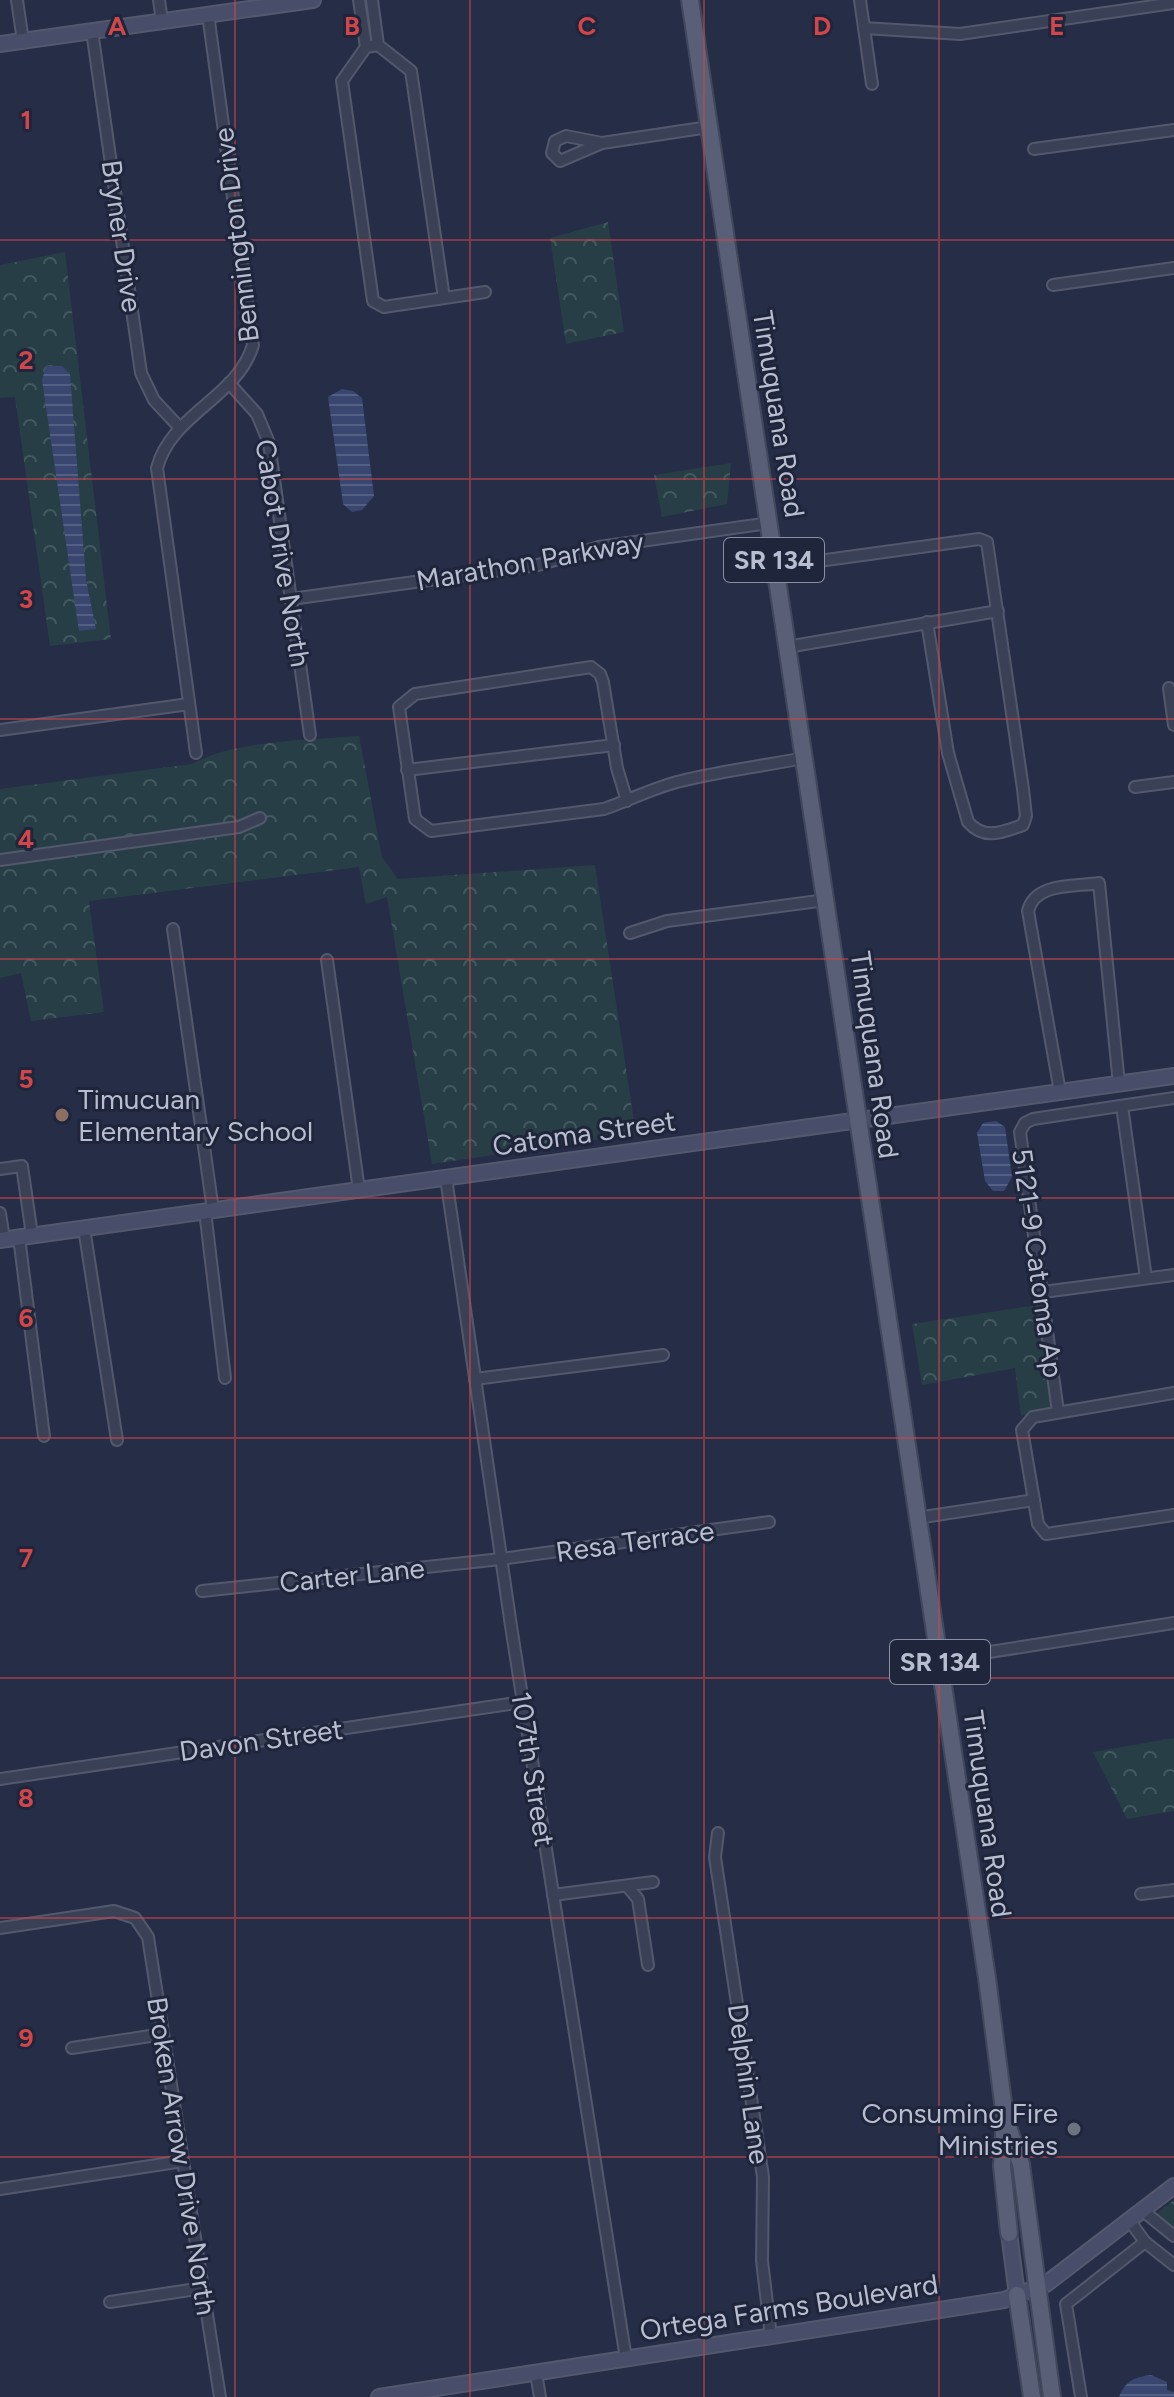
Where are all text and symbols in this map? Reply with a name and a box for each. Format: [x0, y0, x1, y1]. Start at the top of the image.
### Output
text: A [108, 10, 127, 42]
text: B [344, 10, 360, 42]
text: C [578, 10, 597, 42]
text: D [813, 10, 831, 42]
text: E [1049, 10, 1065, 42]
text: 1 [21, 104, 31, 136]
street label: Bennington Drive [206, 126, 266, 344]
street label: Bryner Drive [94, 158, 150, 314]
street label: Timuquana Road [746, 308, 812, 520]
text: 2 [18, 344, 34, 376]
street label: Cabot Drive North [248, 437, 318, 669]
street label: Marathon Parkway [414, 524, 647, 598]
road number: SR 134 [724, 538, 824, 582]
text: 3 [19, 583, 33, 615]
text: 4 [18, 823, 34, 855]
street label: Timuquana Road [844, 949, 906, 1161]
text: 5 [18, 1063, 34, 1095]
place label: Timucuan Elementary School [78, 1082, 313, 1148]
street label: Catoma Street [490, 1103, 678, 1163]
marker: Timucuan Elementary School [53, 1106, 71, 1124]
street label: 5121-9 Catoma Ap [1005, 1146, 1071, 1380]
text: 6 [18, 1302, 34, 1334]
street label: Resa Terrace [554, 1513, 716, 1569]
text: 7 [19, 1542, 33, 1574]
street label: Carter Lane [278, 1550, 426, 1600]
road number: SR 134 [890, 1640, 990, 1684]
street label: 107th Street [504, 1689, 562, 1849]
street label: Timuquana Road [957, 1708, 1019, 1920]
street label: Davon Street [177, 1712, 345, 1768]
text: 8 [18, 1782, 34, 1814]
street label: Broken Arrow Drive North [140, 1994, 224, 2318]
street label: Delphin Lane [721, 2002, 777, 2166]
text: 9 [18, 2022, 34, 2054]
place label: Consuming Fire Ministries [862, 2096, 1058, 2162]
marker: Consuming Fire Ministries [1065, 2120, 1083, 2138]
street label: Ortega Farms Boulevard [637, 2267, 941, 2347]

